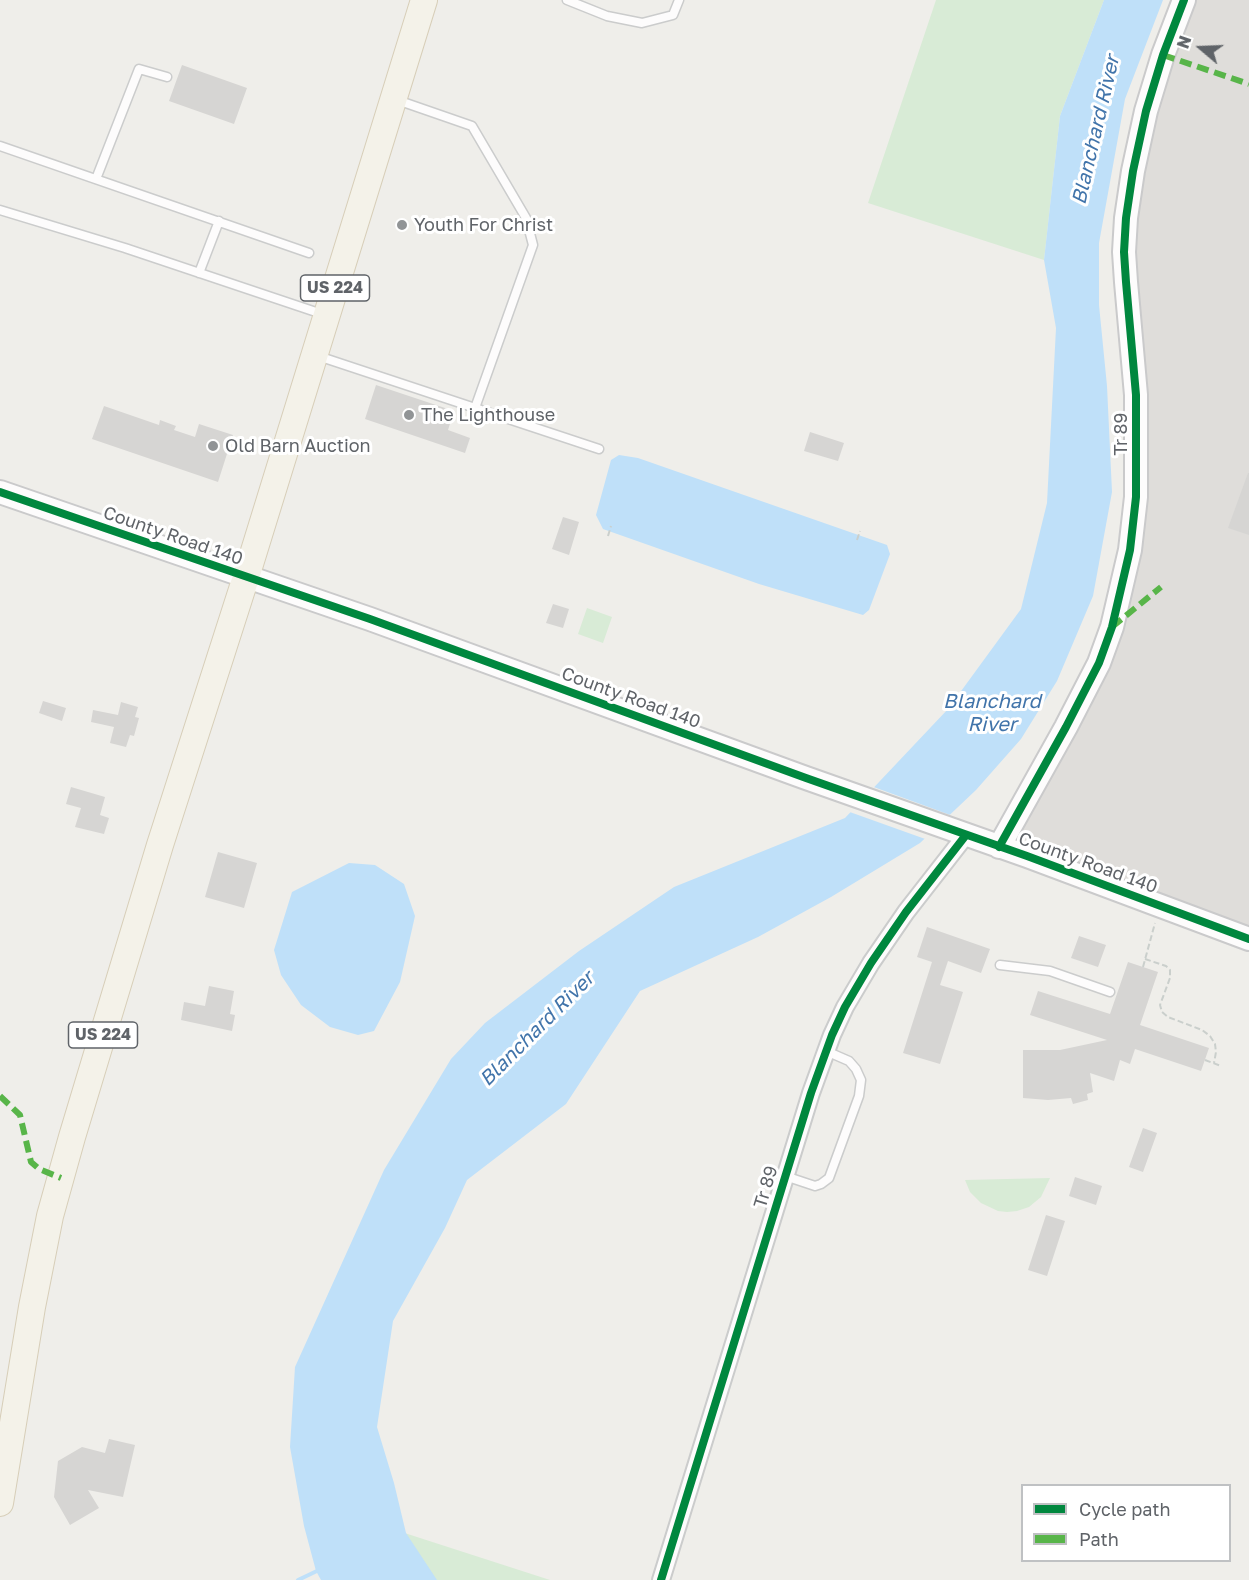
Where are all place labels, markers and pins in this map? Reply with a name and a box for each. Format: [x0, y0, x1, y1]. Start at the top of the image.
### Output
place label: Youth For Christ [414, 214, 553, 236]
marker: Youth For Christ [395, 218, 409, 232]
place label: The Lighthouse [421, 404, 555, 426]
marker: The Lighthouse [402, 408, 416, 422]
place label: Old Barn Auction [225, 435, 371, 457]
marker: Old Barn Auction [206, 439, 220, 453]

